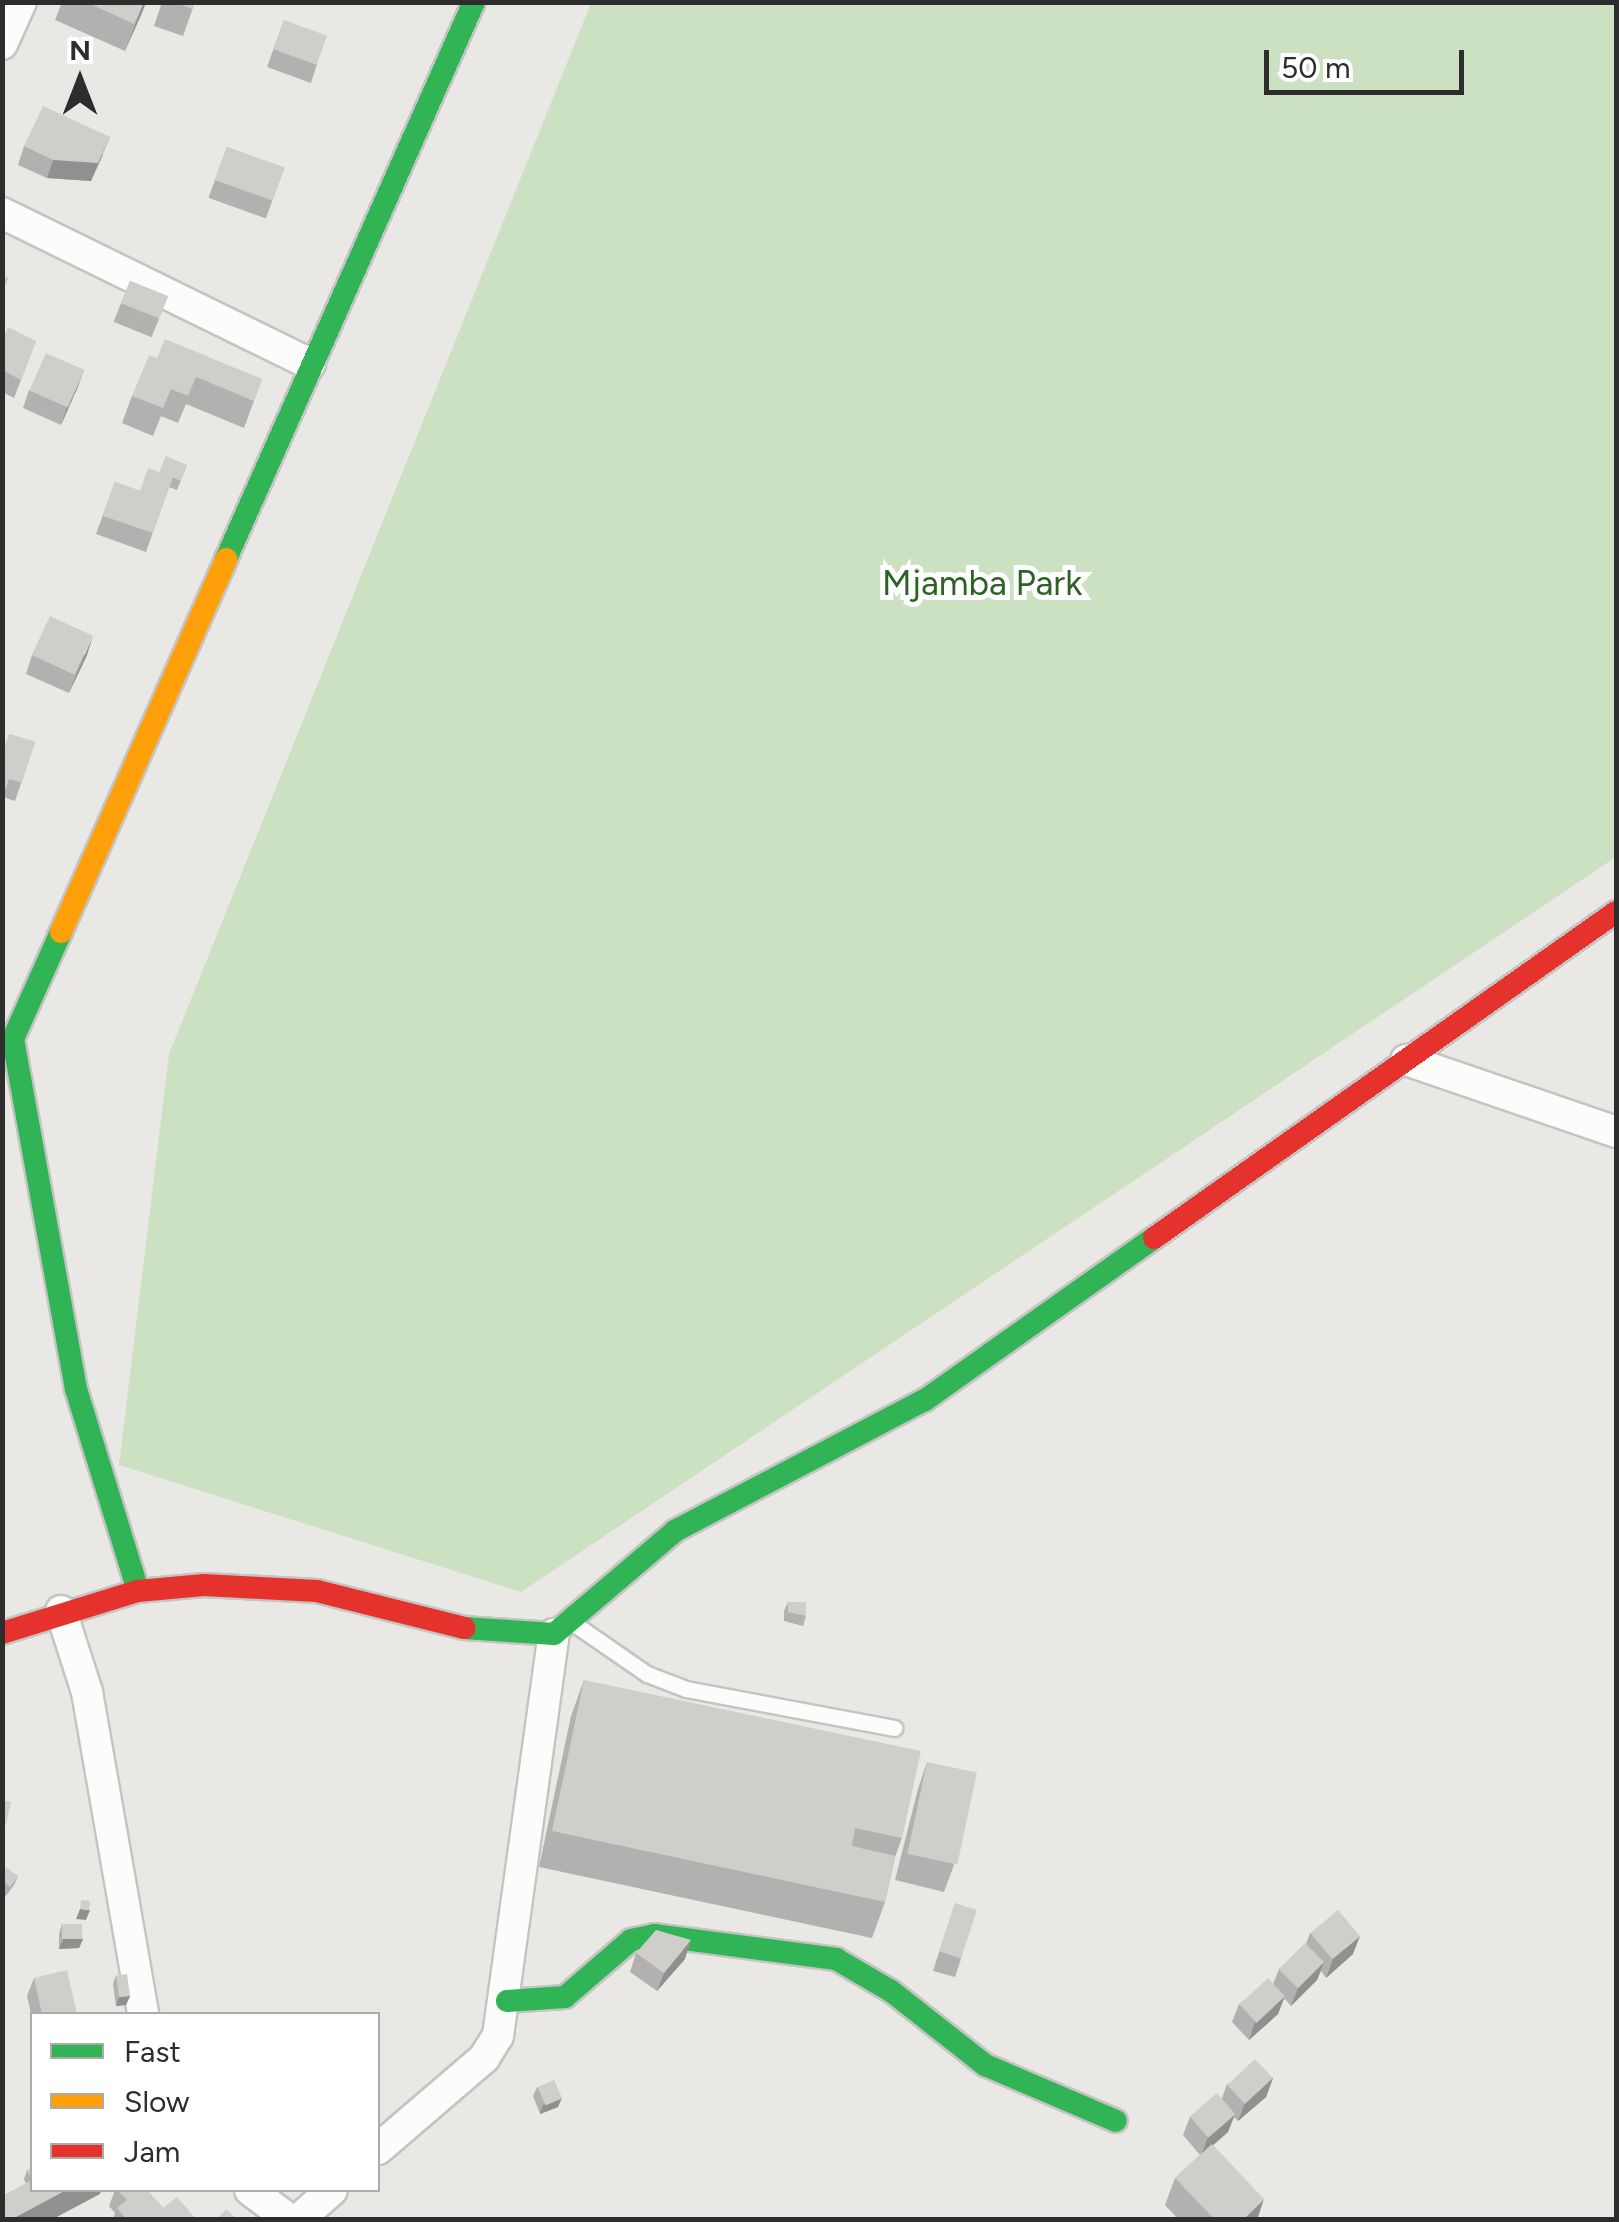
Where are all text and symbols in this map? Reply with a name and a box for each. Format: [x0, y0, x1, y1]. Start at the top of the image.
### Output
north arrow [30, 30, 130, 130]
scale bar [1269, 30, 1469, 92]
text: N [69, 33, 91, 67]
text: 50 m [1281, 49, 1350, 86]
park label: Mjamba Park [882, 562, 1082, 604]
legend [30, 2012, 380, 2192]
text: Fast [124, 2033, 181, 2070]
text: Slow [124, 2083, 190, 2120]
text: Jam [124, 2133, 180, 2170]

